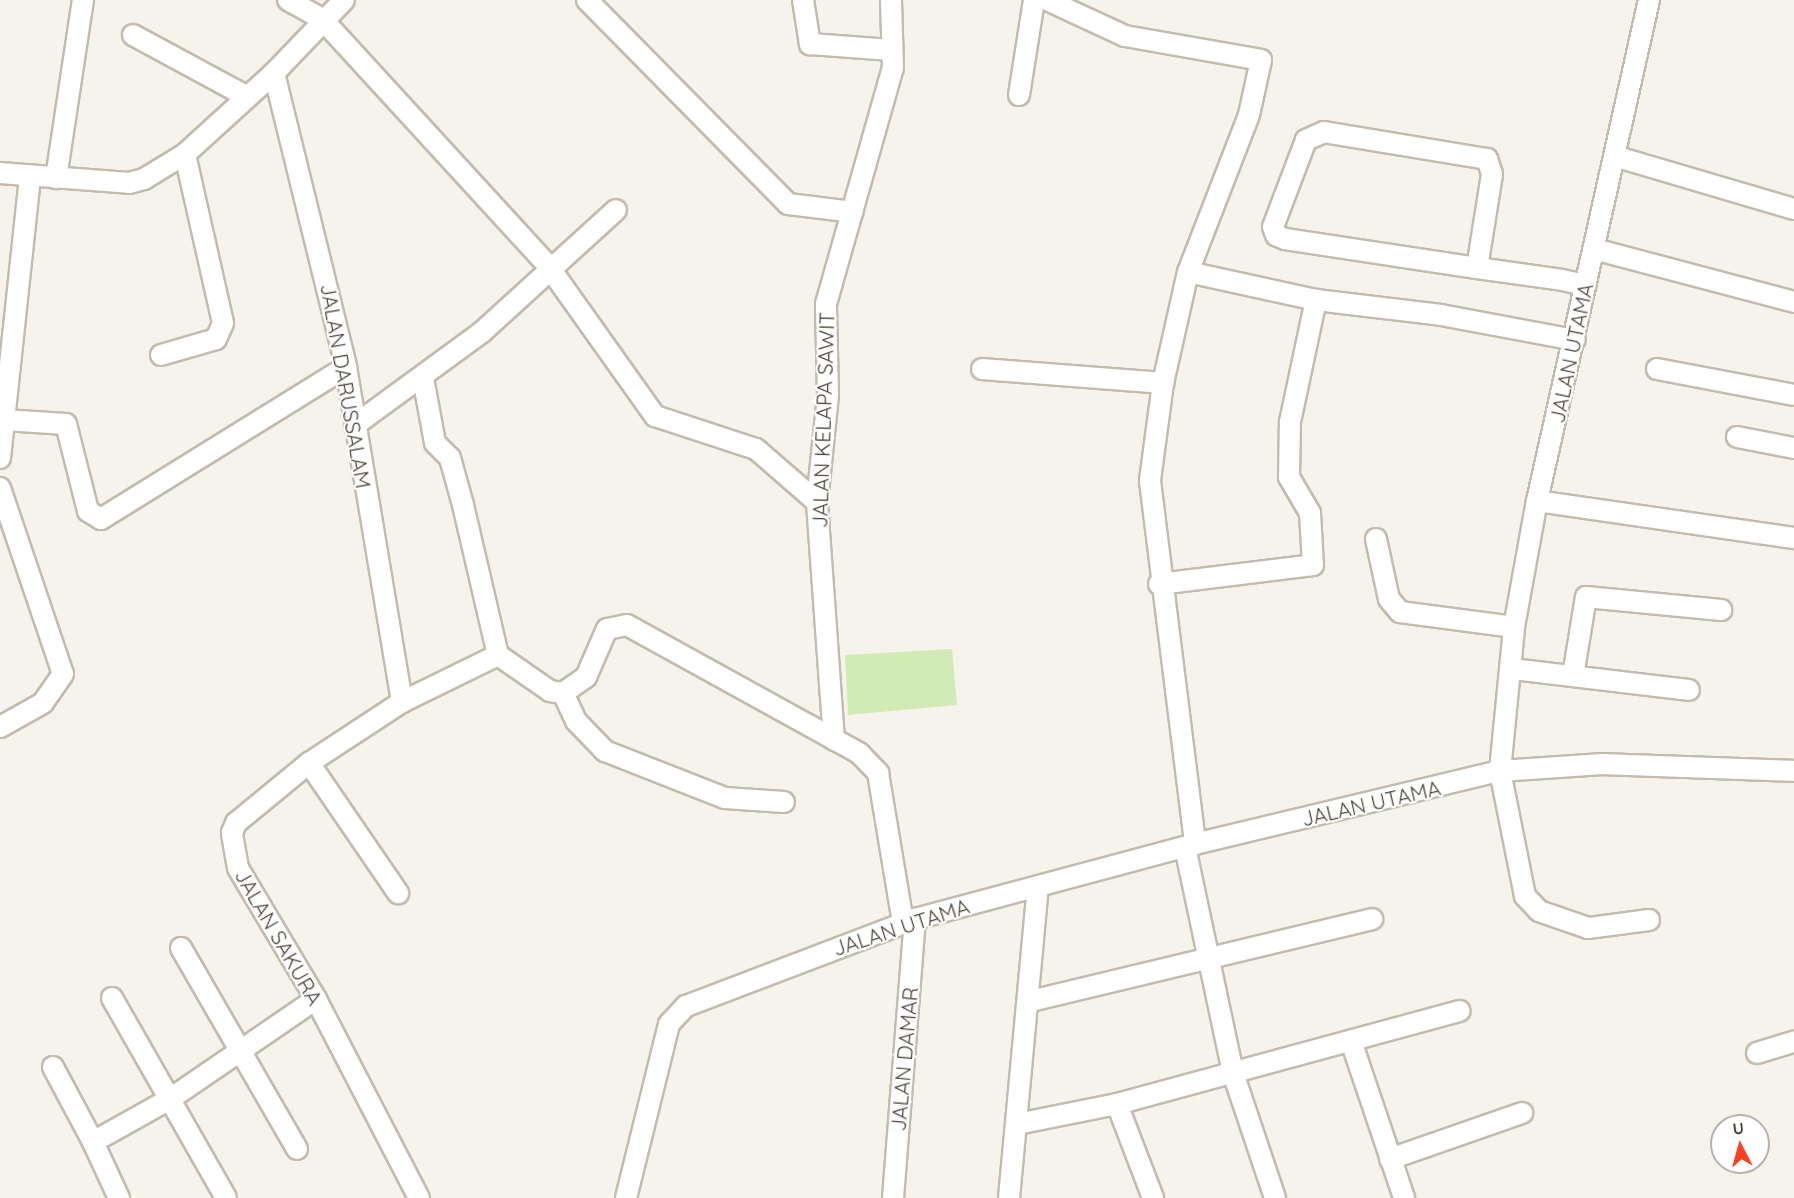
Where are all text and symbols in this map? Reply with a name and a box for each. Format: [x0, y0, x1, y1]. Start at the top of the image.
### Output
street label: JALAN UTAMA [1544, 281, 1598, 425]
street label: JALAN DARUSSALAM [316, 282, 376, 490]
street label: JALAN KELAPA SAWIT [807, 312, 839, 528]
street label: JALAN UTAMA [1299, 775, 1443, 831]
street label: JALAN SAKURA [230, 864, 328, 1010]
street label: JALAN UTAMA [829, 893, 973, 961]
street label: JALAN DAMAR [885, 986, 923, 1132]
north arrow [1710, 1114, 1770, 1174]
text: U [1732, 1118, 1745, 1139]

